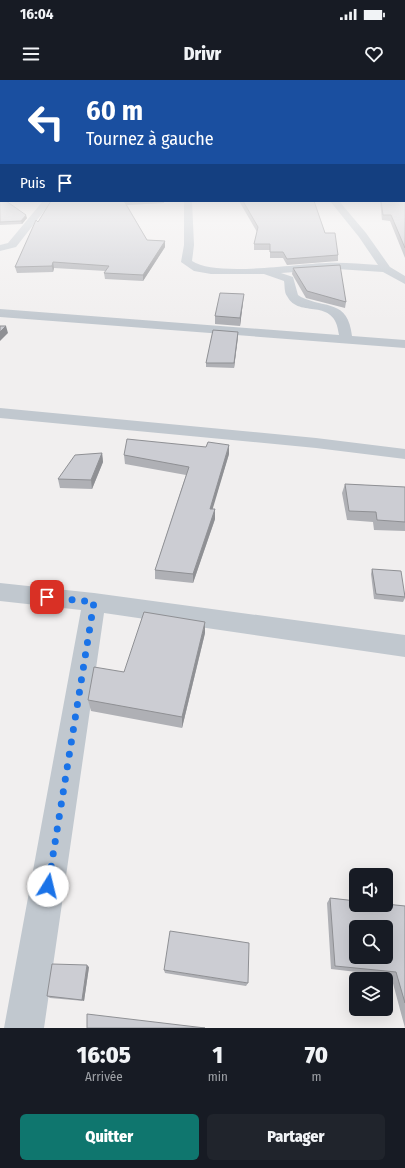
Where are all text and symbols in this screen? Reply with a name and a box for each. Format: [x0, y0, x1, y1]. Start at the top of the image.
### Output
text: 16:04 [20, 5, 54, 23]
icon: menu [20, 43, 42, 65]
text: Drivr [184, 43, 221, 65]
icon: heart [363, 43, 385, 65]
text: 60 m [86, 94, 143, 127]
icon: left [20, 96, 72, 148]
text: Tournez à gauche [86, 128, 214, 150]
icon: arrive [54, 172, 76, 194]
text: Puis [20, 174, 46, 192]
pin [30, 580, 64, 614]
icon: arrive [36, 586, 58, 608]
position arrow [27, 865, 69, 907]
map controls [349, 868, 393, 1016]
button: sound [349, 868, 393, 912]
button: search [349, 920, 393, 964]
button: layers [349, 972, 393, 1016]
text: 16:05 [77, 1041, 131, 1069]
text: 1 [213, 1041, 223, 1069]
text: 70 [305, 1041, 328, 1069]
text: Arrivée [85, 1069, 123, 1084]
text: min [208, 1069, 228, 1084]
text: m [311, 1069, 321, 1084]
button: Quitter [20, 1114, 199, 1160]
button: Partager [207, 1114, 385, 1160]

